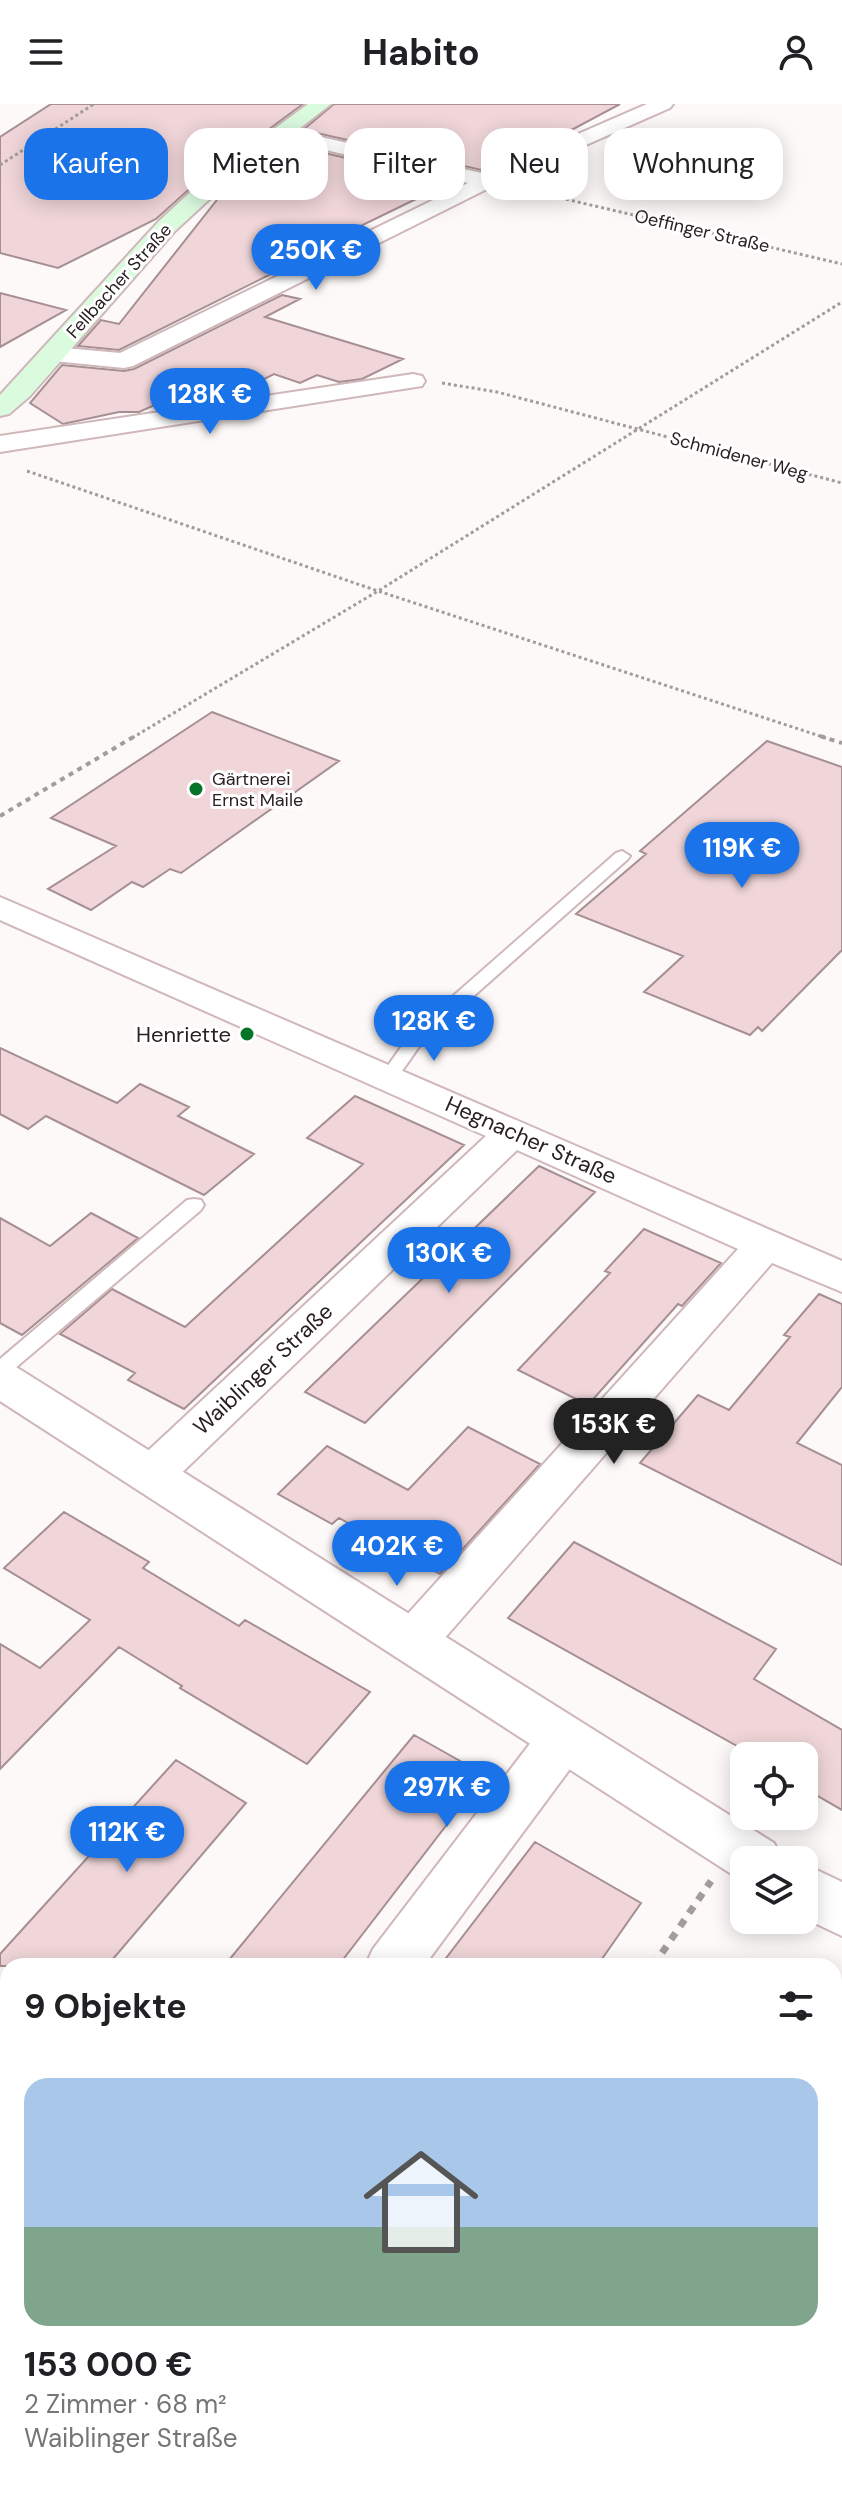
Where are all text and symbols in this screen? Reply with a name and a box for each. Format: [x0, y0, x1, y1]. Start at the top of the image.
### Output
text: Habito [362, 29, 480, 76]
icon: menu [24, 30, 68, 74]
icon: person [774, 30, 818, 74]
chip: Kaufen [24, 128, 168, 200]
chip: Mieten [184, 128, 328, 200]
chip: Filter [344, 128, 465, 200]
chip: Neu [481, 128, 588, 200]
chip: Wohnung [604, 128, 783, 200]
street label: Oeffinger Straße [632, 204, 772, 258]
street label: Fellbacher Straße [61, 218, 177, 344]
pin: 250K € [251, 224, 381, 292]
text: 250K € [269, 233, 363, 267]
pin: 128K € [145, 368, 275, 436]
text: 128K € [168, 377, 252, 411]
street label: Schmidener Weg [667, 426, 811, 486]
place label: Gärtnerei Ernst Maile [212, 767, 303, 812]
marker: Gärtnerei Ernst Maile [187, 780, 205, 798]
pin: 119K € [677, 822, 807, 890]
text: 119K € [702, 831, 782, 865]
pin: 128K € [369, 995, 499, 1063]
text: 128K € [392, 1004, 476, 1038]
place label: Henriette [136, 1020, 231, 1049]
marker: Henriette [238, 1025, 256, 1043]
street label: Hegnacher Straße [441, 1089, 621, 1191]
pin: 130K € [384, 1227, 514, 1295]
text: 130K € [405, 1236, 493, 1270]
street label: Waiblinger Straße [187, 1297, 339, 1441]
pin: 153K € [549, 1398, 679, 1466]
text: 153K € [572, 1407, 656, 1441]
pin: 402K € [332, 1520, 462, 1588]
text: 402K € [350, 1529, 444, 1563]
map controls [730, 1742, 818, 1934]
button: locate [730, 1742, 818, 1830]
pin: 297K € [382, 1761, 512, 1829]
text: 297K € [403, 1770, 491, 1804]
pin: 112K € [62, 1806, 192, 1874]
text: 112K € [88, 1815, 166, 1849]
button: layers [730, 1846, 818, 1934]
text: 9 Objekte [24, 1984, 187, 2029]
icon: filters [774, 1984, 818, 2028]
icon: home [349, 2130, 493, 2274]
text: 153 000 € [24, 2342, 193, 2387]
text: 2 Zimmer · 68 m² [24, 2387, 227, 2421]
text: Waiblinger Straße [24, 2421, 237, 2455]

